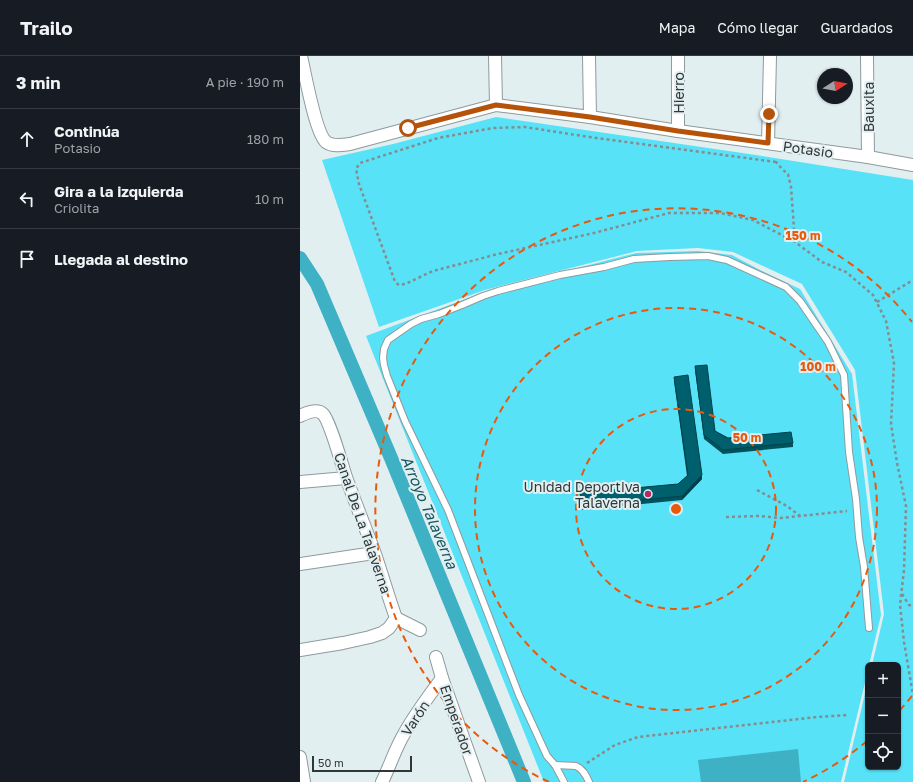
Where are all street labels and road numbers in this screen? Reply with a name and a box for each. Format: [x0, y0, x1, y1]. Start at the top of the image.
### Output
street label: Hierro [670, 72, 687, 114]
street label: Bauxita [860, 82, 877, 132]
street label: Potasio [782, 137, 834, 161]
street label: Canal De La Talaverna [331, 450, 395, 596]
street label: Emperador [437, 683, 477, 758]
street label: Varón [397, 697, 433, 739]

